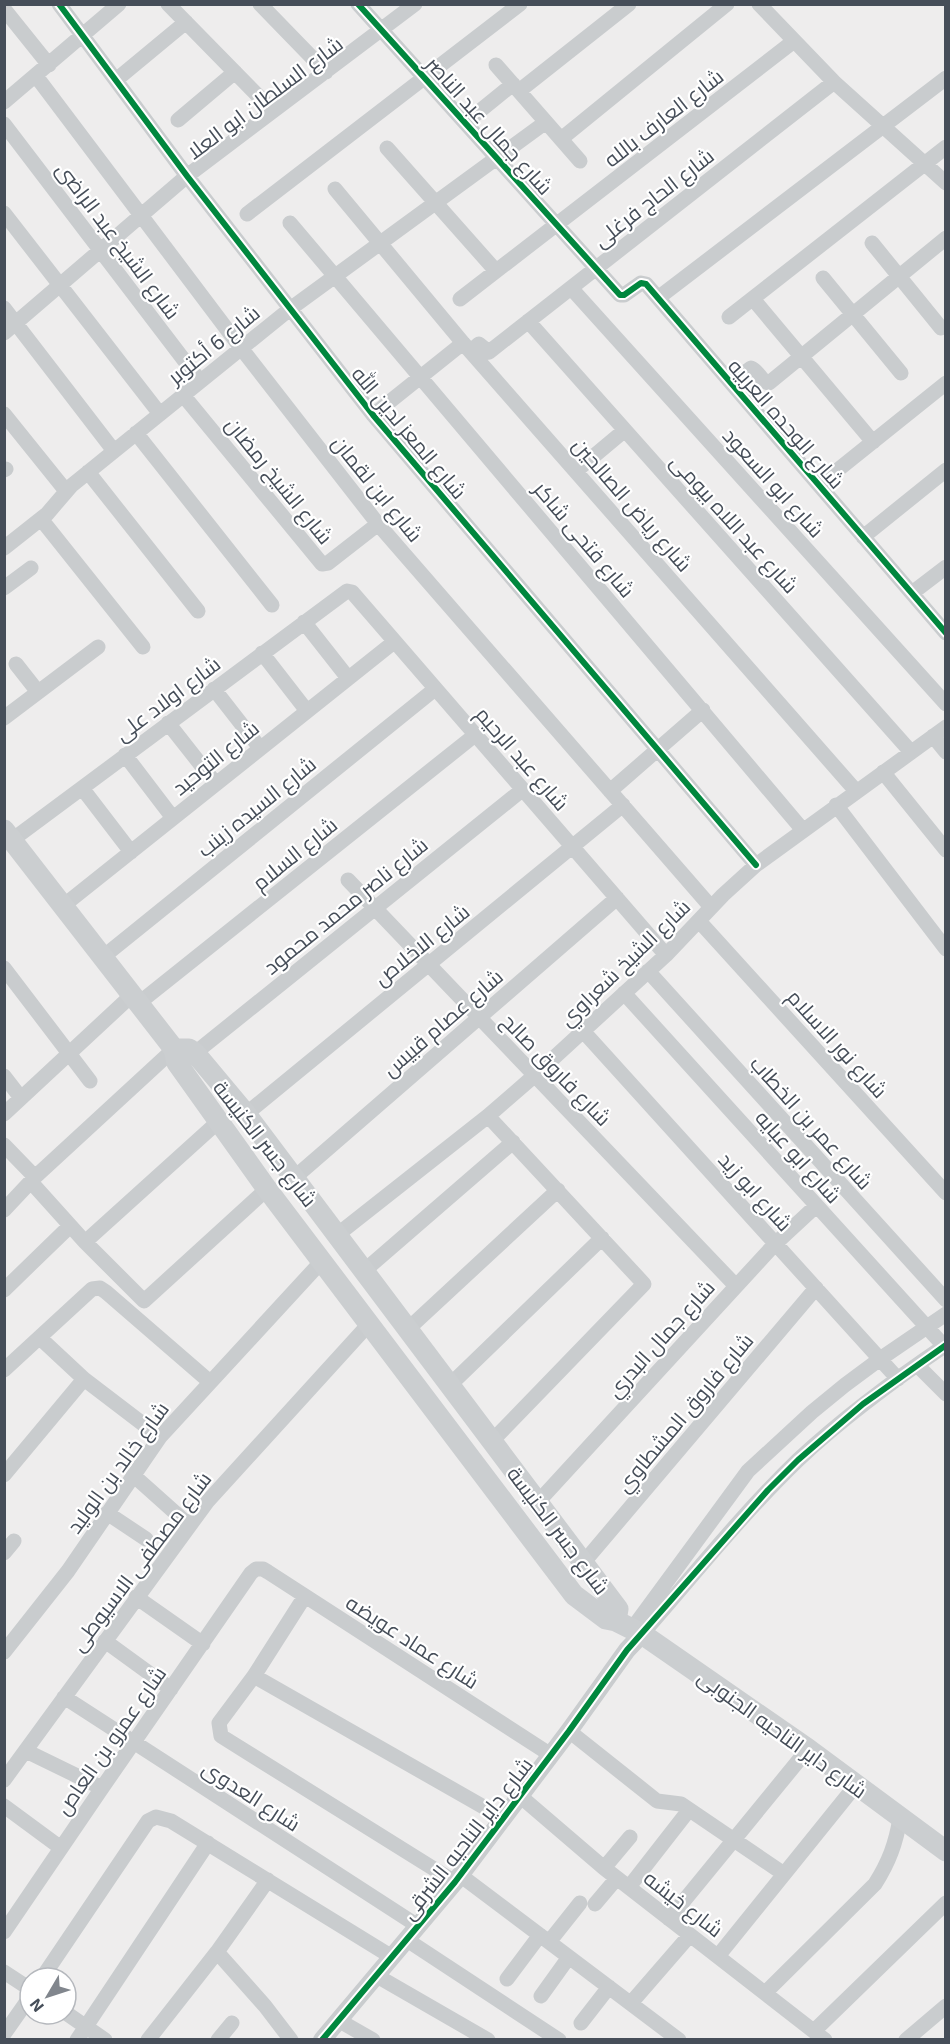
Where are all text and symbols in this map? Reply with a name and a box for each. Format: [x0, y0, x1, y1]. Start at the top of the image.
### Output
street label: شارع السلطان ابو العلا [181, 30, 349, 166]
street label: شارع جمال عبد الناصر [419, 50, 559, 201]
street label: شارع العارف بالله [598, 63, 729, 174]
street label: شارع الحاج فرغلى [588, 142, 720, 254]
street label: شارع الشيخ عبد الراضى [49, 157, 186, 325]
street label: شارع 6 أكتوبر [161, 299, 266, 392]
street label: شارع الوحده العربيه [722, 353, 850, 495]
street label: شارع المعز لدين الله [345, 361, 473, 505]
street label: شارع الشيخ رمضان [219, 412, 339, 550]
street label: شارع ابو السعود [716, 422, 830, 544]
street label: شارع ابن لقمان [325, 430, 428, 548]
street label: شارع رياض الصالحين [566, 432, 698, 578]
street label: شارع عبد اللاه بيومى [664, 448, 804, 600]
street label: شارع فتحى شاكر [526, 475, 641, 604]
street label: شارع اولاد على [109, 650, 226, 748]
street label: شارع عبد الرحيم [469, 701, 575, 817]
street label: شارع التوحيد [167, 715, 265, 802]
street label: شارع السيده زينب [192, 751, 322, 864]
street label: شارع السلام [246, 811, 343, 897]
street label: شارع ناصر محمد محمود [258, 831, 434, 981]
street label: شارع الشيخ شعراوي [554, 893, 698, 1034]
street label: شارع الاخلاص [368, 898, 476, 992]
street label: شارع عصام قبيس [377, 963, 509, 1083]
street label: شارع نور الاسلام [781, 984, 893, 1104]
street label: شارع فاروق صالح [495, 1008, 617, 1132]
street label: شارع عمر بن الخطاب [743, 1050, 878, 1196]
street label: شارع جسر الكنيسة [207, 1075, 323, 1213]
street label: شارع ابو عبايه [749, 1105, 847, 1209]
street label: شارع ابو زيد [712, 1146, 798, 1238]
street label: شارع جمال البدري [601, 1274, 723, 1405]
street label: شارع فاروق المشطاوي [610, 1327, 762, 1500]
street label: شارع خالد بن الوليد [61, 1396, 176, 1539]
street label: شارع جسر الكنيسة [500, 1461, 615, 1601]
street label: شارع مصطفى الاسيوطى [64, 1466, 218, 1657]
street label: شارع عماد عويضه [340, 1589, 484, 1696]
street label: شارع عمرو بن العاص [49, 1661, 173, 1821]
street label: شارع داير الناحيه الجنوبى [692, 1663, 872, 1805]
street label: شارع داير الناحيه الشرقى [395, 1752, 539, 1926]
street label: شارع العدوى [197, 1754, 306, 1838]
street label: شارع خيشه [638, 1864, 728, 1944]
north arrow [18, 1966, 78, 2026]
text: N [25, 1995, 47, 2016]

